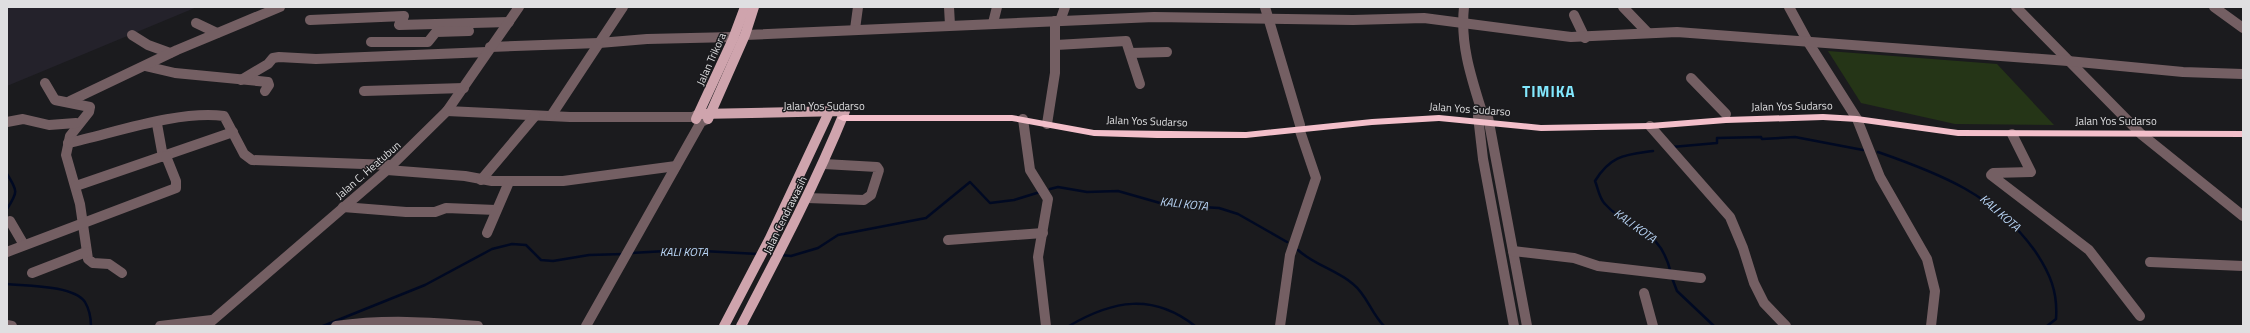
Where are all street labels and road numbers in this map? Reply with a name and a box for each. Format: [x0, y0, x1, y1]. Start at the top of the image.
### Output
street label: Jalan Trikora [692, 30, 730, 88]
street label: Jalan Yos Sudarso [1751, 97, 1833, 115]
street label: Jalan Yos Sudarso [783, 98, 865, 114]
street label: Jalan Yos Sudarso [1429, 98, 1511, 120]
street label: Jalan Yos Sudarso [1106, 112, 1188, 130]
street label: Jalan Yos Sudarso [2075, 113, 2157, 129]
street label: Jalan C. Heatubun [332, 137, 404, 203]
street label: Jalan Cendrawasih [759, 173, 811, 257]

